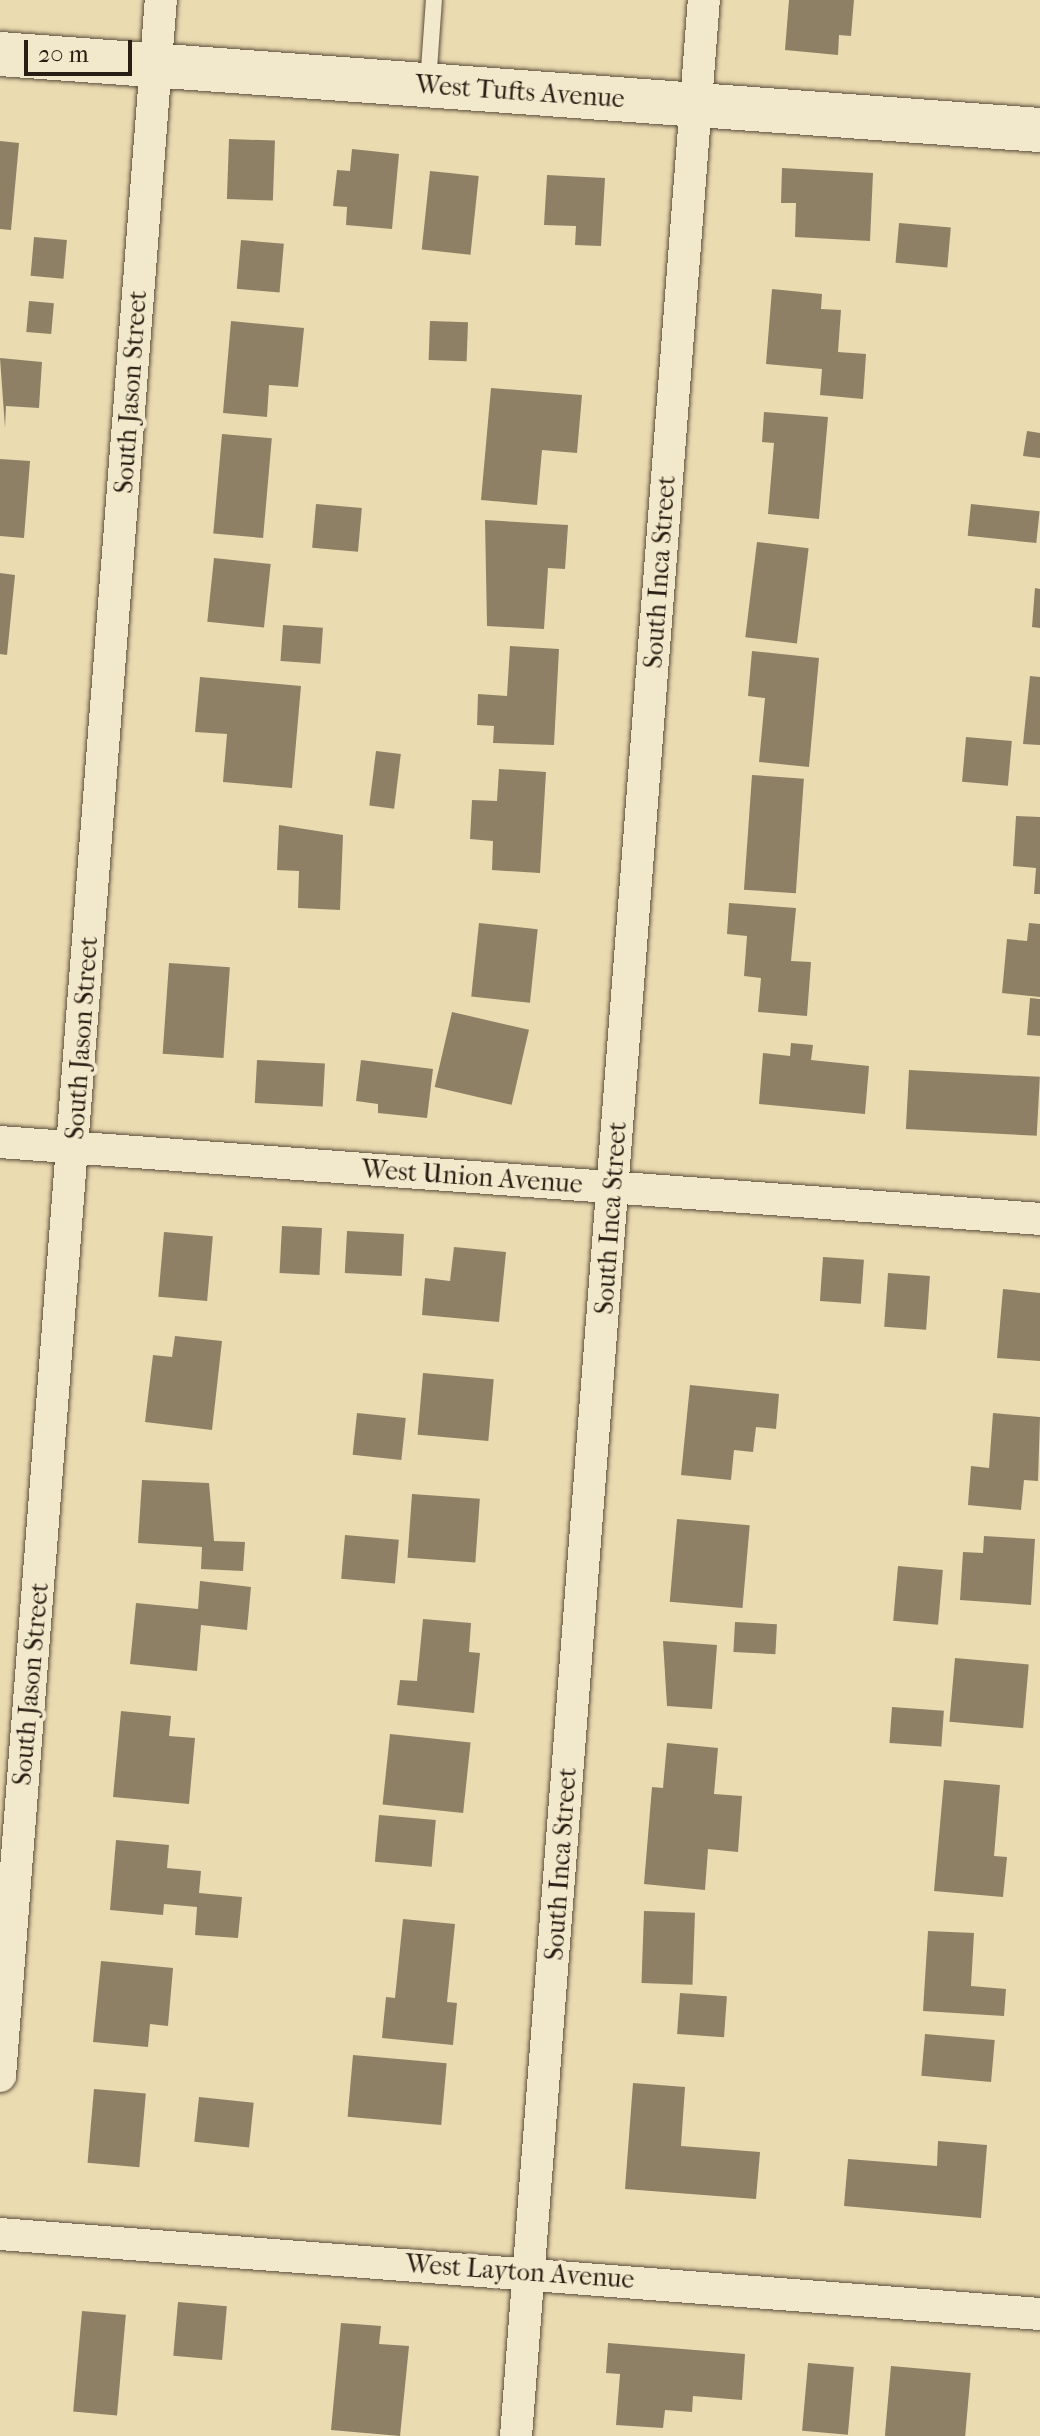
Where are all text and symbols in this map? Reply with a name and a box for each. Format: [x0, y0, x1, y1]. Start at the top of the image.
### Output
scale bar [28, 24, 136, 74]
text: 20 m [38, 40, 89, 68]
street label: West Tufts Avenue [414, 69, 626, 115]
street label: South Jason Street [108, 289, 154, 495]
street label: South Inca Street [638, 475, 682, 669]
street label: South Jason Street [59, 935, 105, 1141]
street label: South Inca Street [589, 1121, 633, 1315]
street label: West Union Avenue [360, 1154, 584, 1200]
street label: South Jason Street [7, 1581, 55, 1787]
street label: South Inca Street [539, 1767, 583, 1961]
street label: West Layton Avenue [405, 2248, 635, 2296]

